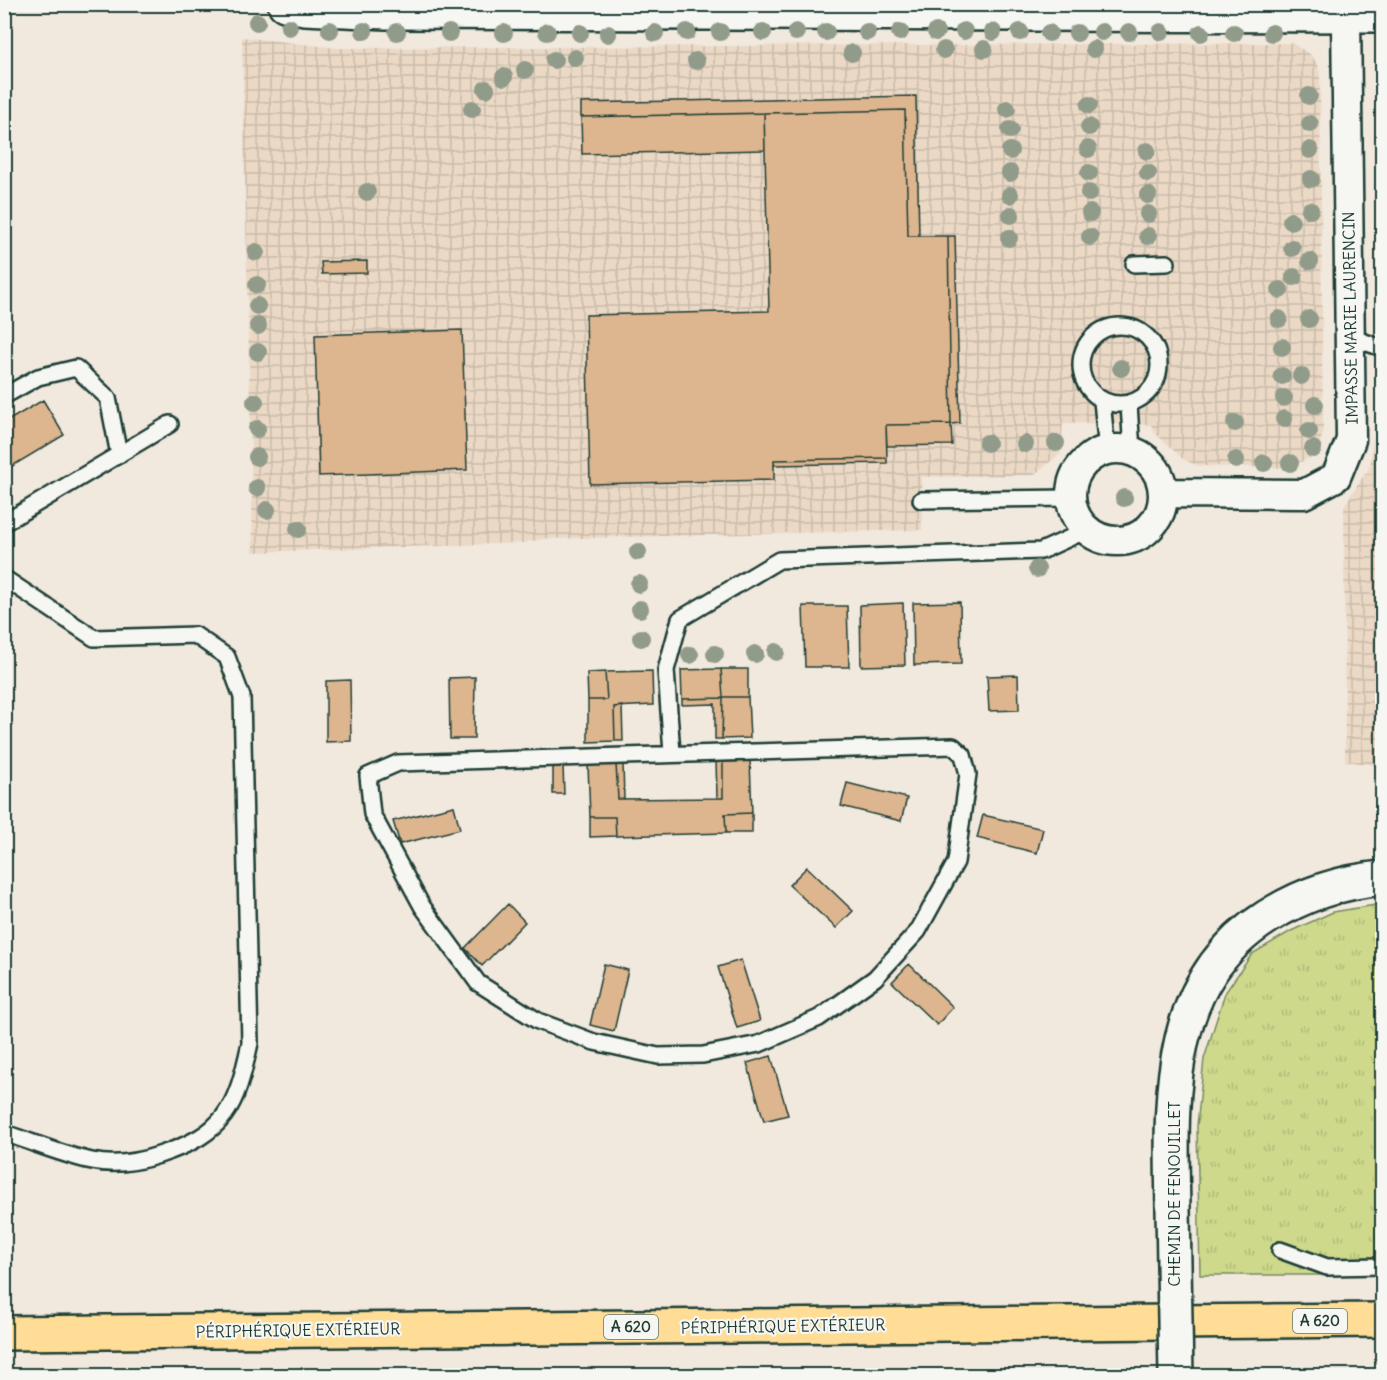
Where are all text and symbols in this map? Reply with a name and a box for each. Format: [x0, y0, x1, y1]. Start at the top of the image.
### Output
street label: IMPASSE MARIE LAURENCIN [1338, 211, 1362, 425]
street label: CHEMIN DE FENOUILLET [1164, 1101, 1184, 1287]
road number: A 620 [1293, 1309, 1347, 1333]
street label: PÉRIPHÉRIQUE EXTÉRIEUR [681, 1314, 885, 1338]
road number: A 620 [604, 1315, 658, 1339]
street label: PÉRIPHÉRIQUE EXTÉRIEUR [196, 1318, 400, 1342]

